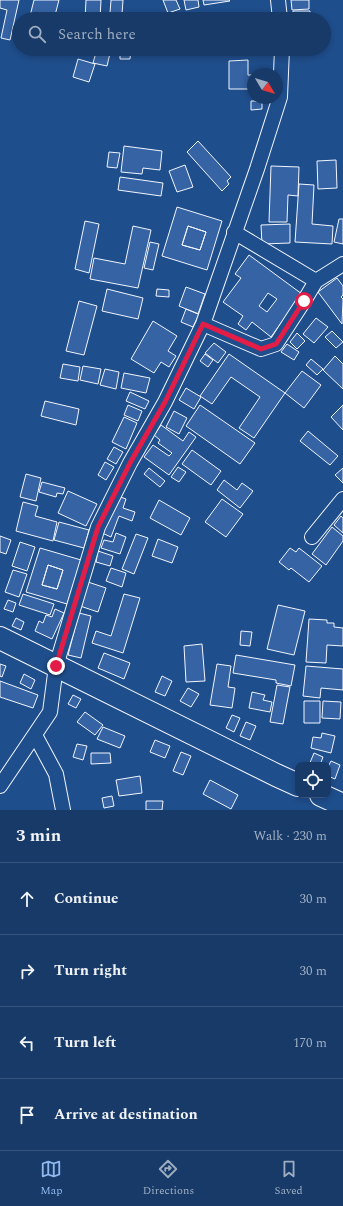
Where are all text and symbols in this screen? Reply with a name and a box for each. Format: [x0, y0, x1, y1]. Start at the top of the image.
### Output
search box [12, 12, 331, 56]
icon: search [26, 23, 48, 45]
text: Search here [58, 23, 136, 46]
north arrow [247, 68, 283, 104]
route start [295, 292, 313, 310]
route end [47, 657, 65, 675]
map controls [295, 762, 331, 798]
button: locate [295, 762, 331, 798]
text: 3 min [16, 823, 61, 849]
text: Walk · 230 m [253, 826, 327, 846]
text: Continue [54, 887, 119, 910]
icon: ahead [16, 888, 38, 910]
text: 30 m [300, 889, 327, 909]
text: Turn right [54, 959, 127, 982]
icon: right [16, 960, 38, 982]
text: 30 m [300, 961, 327, 981]
text: Turn left [54, 1031, 116, 1054]
icon: left [16, 1032, 38, 1054]
text: 170 m [293, 1033, 327, 1053]
text: Arrive at destination [54, 1103, 198, 1126]
icon: arrive [16, 1104, 38, 1126]
tab: Map [40, 1158, 62, 1199]
tab: Directions [143, 1158, 194, 1199]
tab: Saved [275, 1158, 303, 1199]

